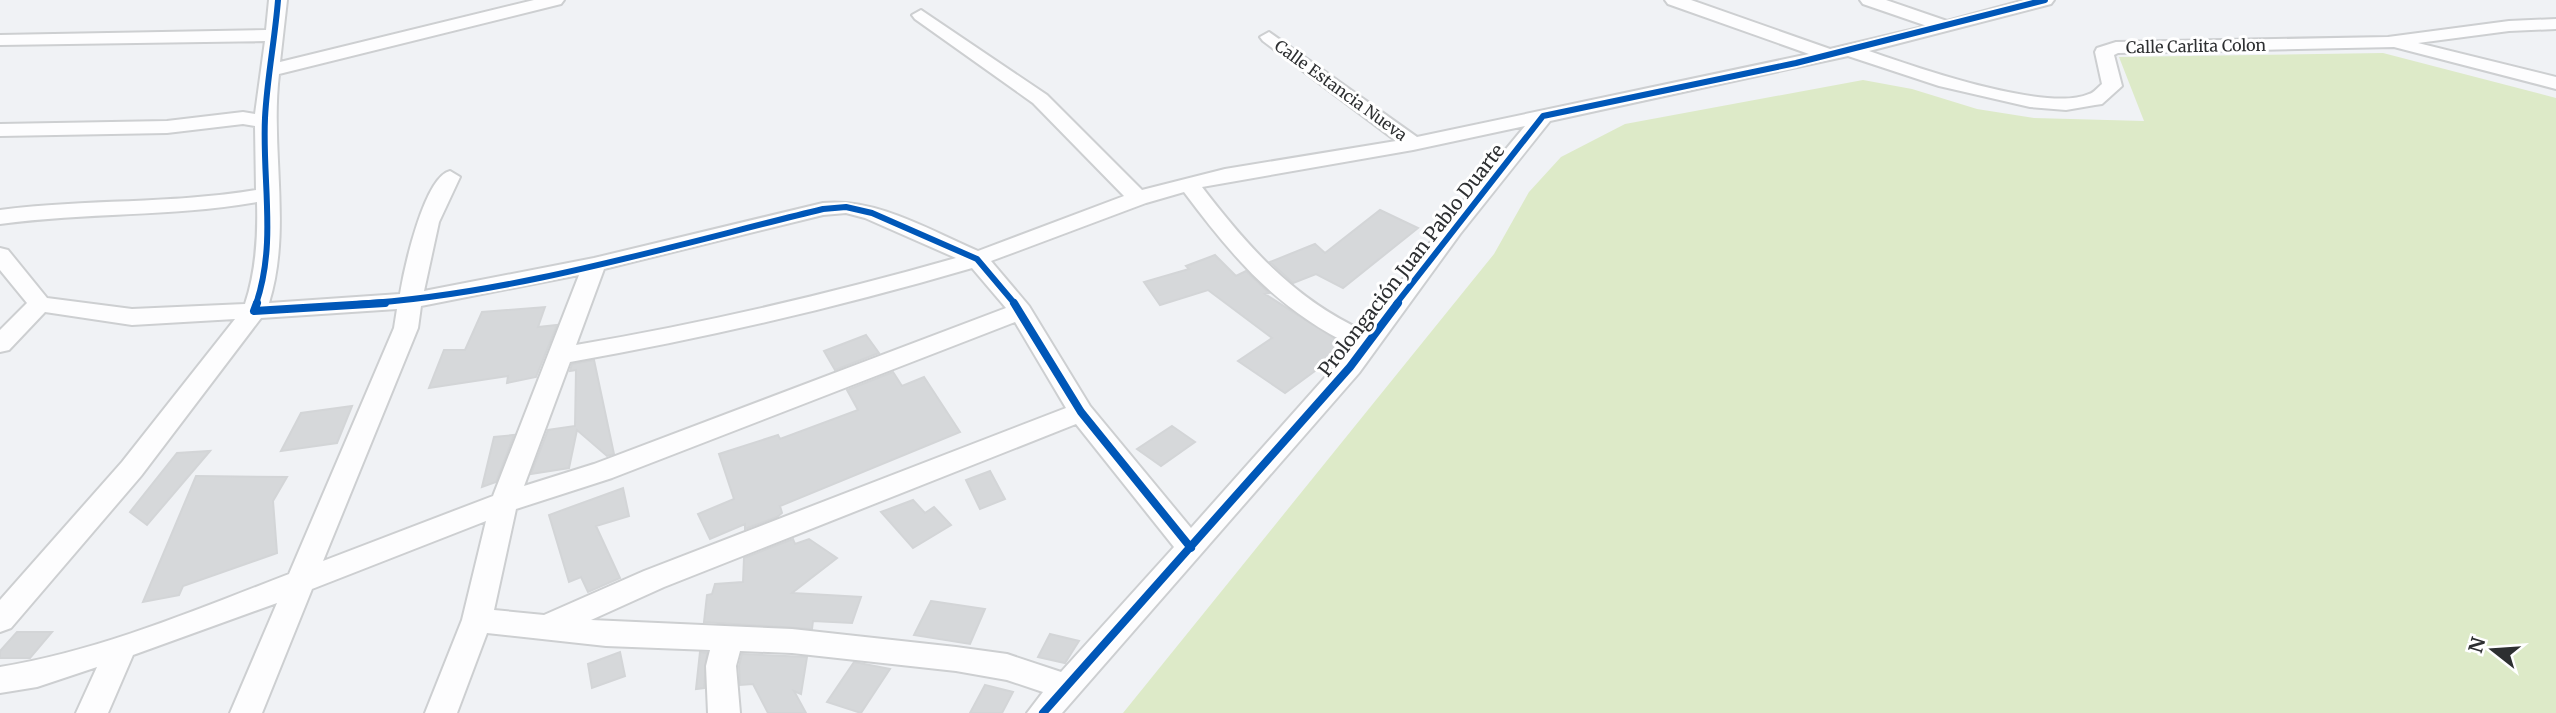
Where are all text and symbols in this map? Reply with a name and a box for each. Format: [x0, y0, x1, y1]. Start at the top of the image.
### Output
street label: Calle Estancia Nueva [1271, 35, 1411, 145]
street label: Calle Carlita Colon [2126, 35, 2267, 57]
street label: Prolongación Juan Pablo Duarte [1313, 139, 1509, 381]
north arrow [2458, 615, 2528, 685]
text: N [2463, 634, 2490, 656]

